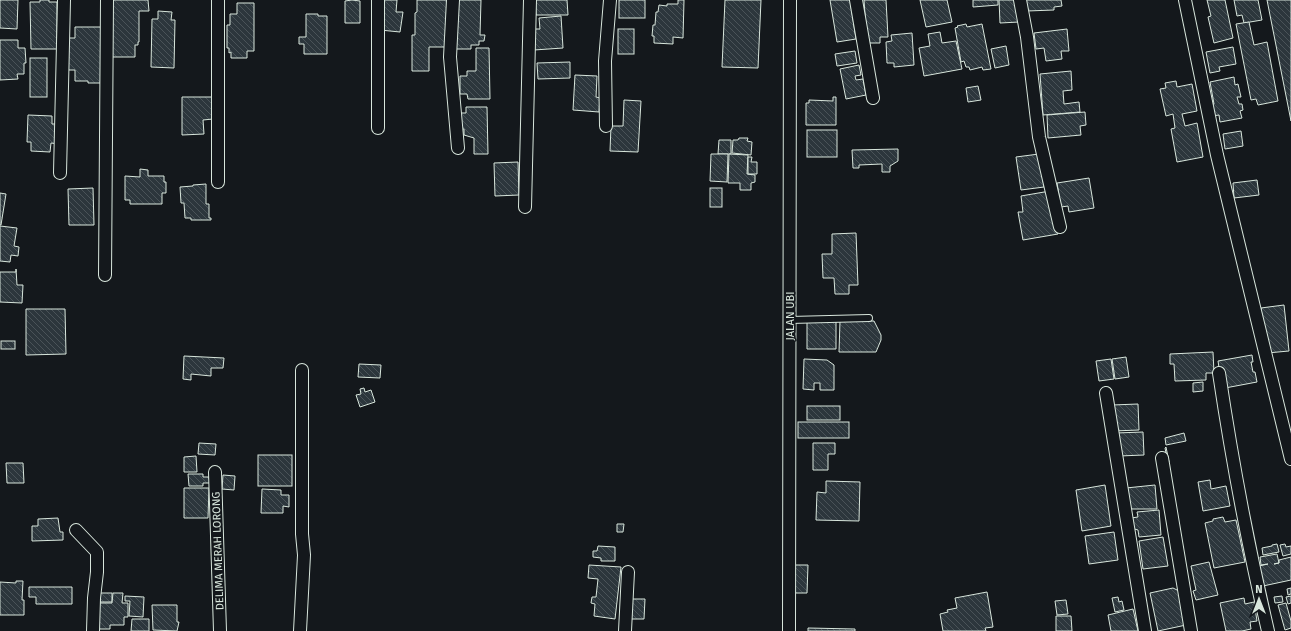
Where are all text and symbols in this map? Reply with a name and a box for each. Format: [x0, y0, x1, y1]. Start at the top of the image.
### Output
street label: JALAN UBI [784, 291, 797, 341]
street label: DELIMA MERAH LORONG [209, 492, 227, 610]
north arrow [1239, 579, 1279, 619]
text: N [1255, 583, 1263, 596]

